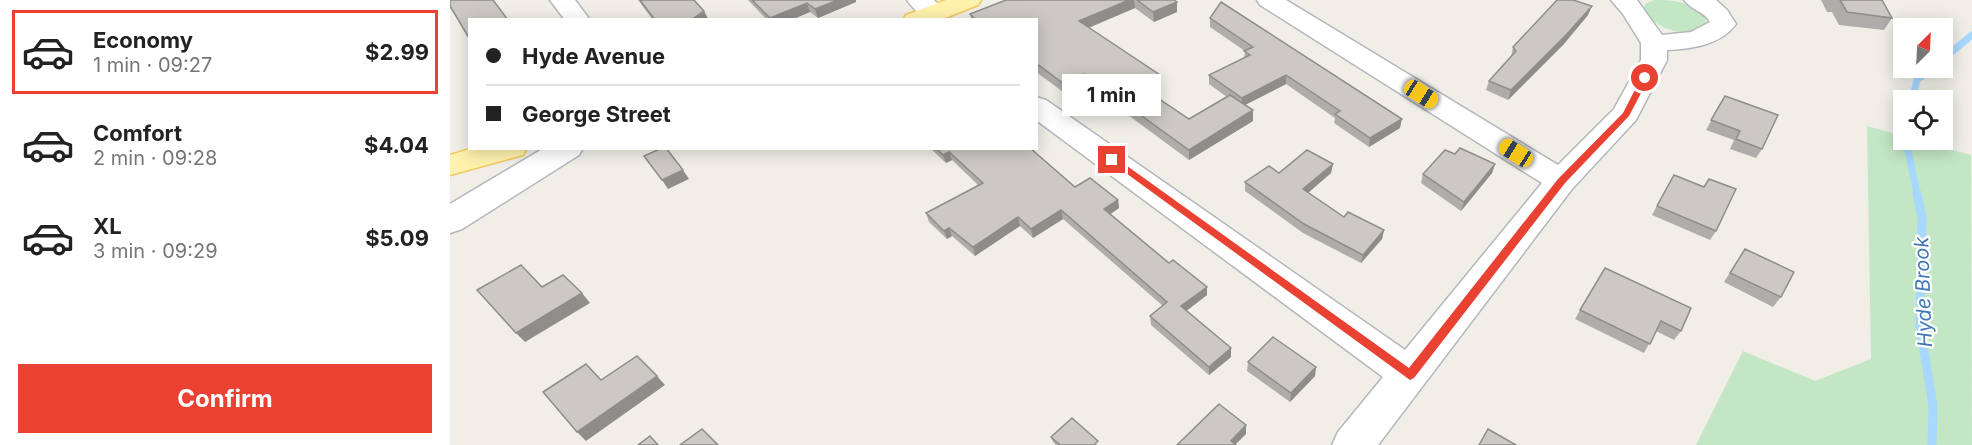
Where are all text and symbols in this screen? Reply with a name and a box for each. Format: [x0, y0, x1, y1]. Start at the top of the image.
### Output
north arrow [1893, 18, 1953, 78]
map controls [1893, 18, 1953, 150]
icon: car [21, 25, 75, 79]
text: Economy [93, 27, 193, 53]
text: $2.99 [365, 39, 429, 65]
text: Hyde Avenue [522, 43, 665, 69]
text: 1 min · 09:27 [93, 53, 212, 77]
route start [1631, 64, 1658, 91]
callout: 1 min [1062, 73, 1162, 115]
car [1401, 77, 1441, 111]
text: 1 min [1087, 83, 1136, 107]
button: locate [1893, 90, 1953, 150]
text: George Street [522, 101, 671, 127]
icon: car [21, 118, 75, 172]
text: Comfort [93, 120, 182, 146]
text: $4.04 [364, 132, 429, 158]
car [1496, 136, 1536, 170]
text: 2 min · 09:28 [93, 146, 217, 170]
route end [1098, 146, 1125, 173]
icon: car [21, 211, 75, 265]
text: XL [93, 213, 122, 239]
text: $5.09 [365, 225, 429, 251]
water label: Hyde Brook [1909, 235, 1937, 348]
text: 3 min · 09:29 [93, 239, 218, 263]
button: Confirm [18, 364, 432, 433]

